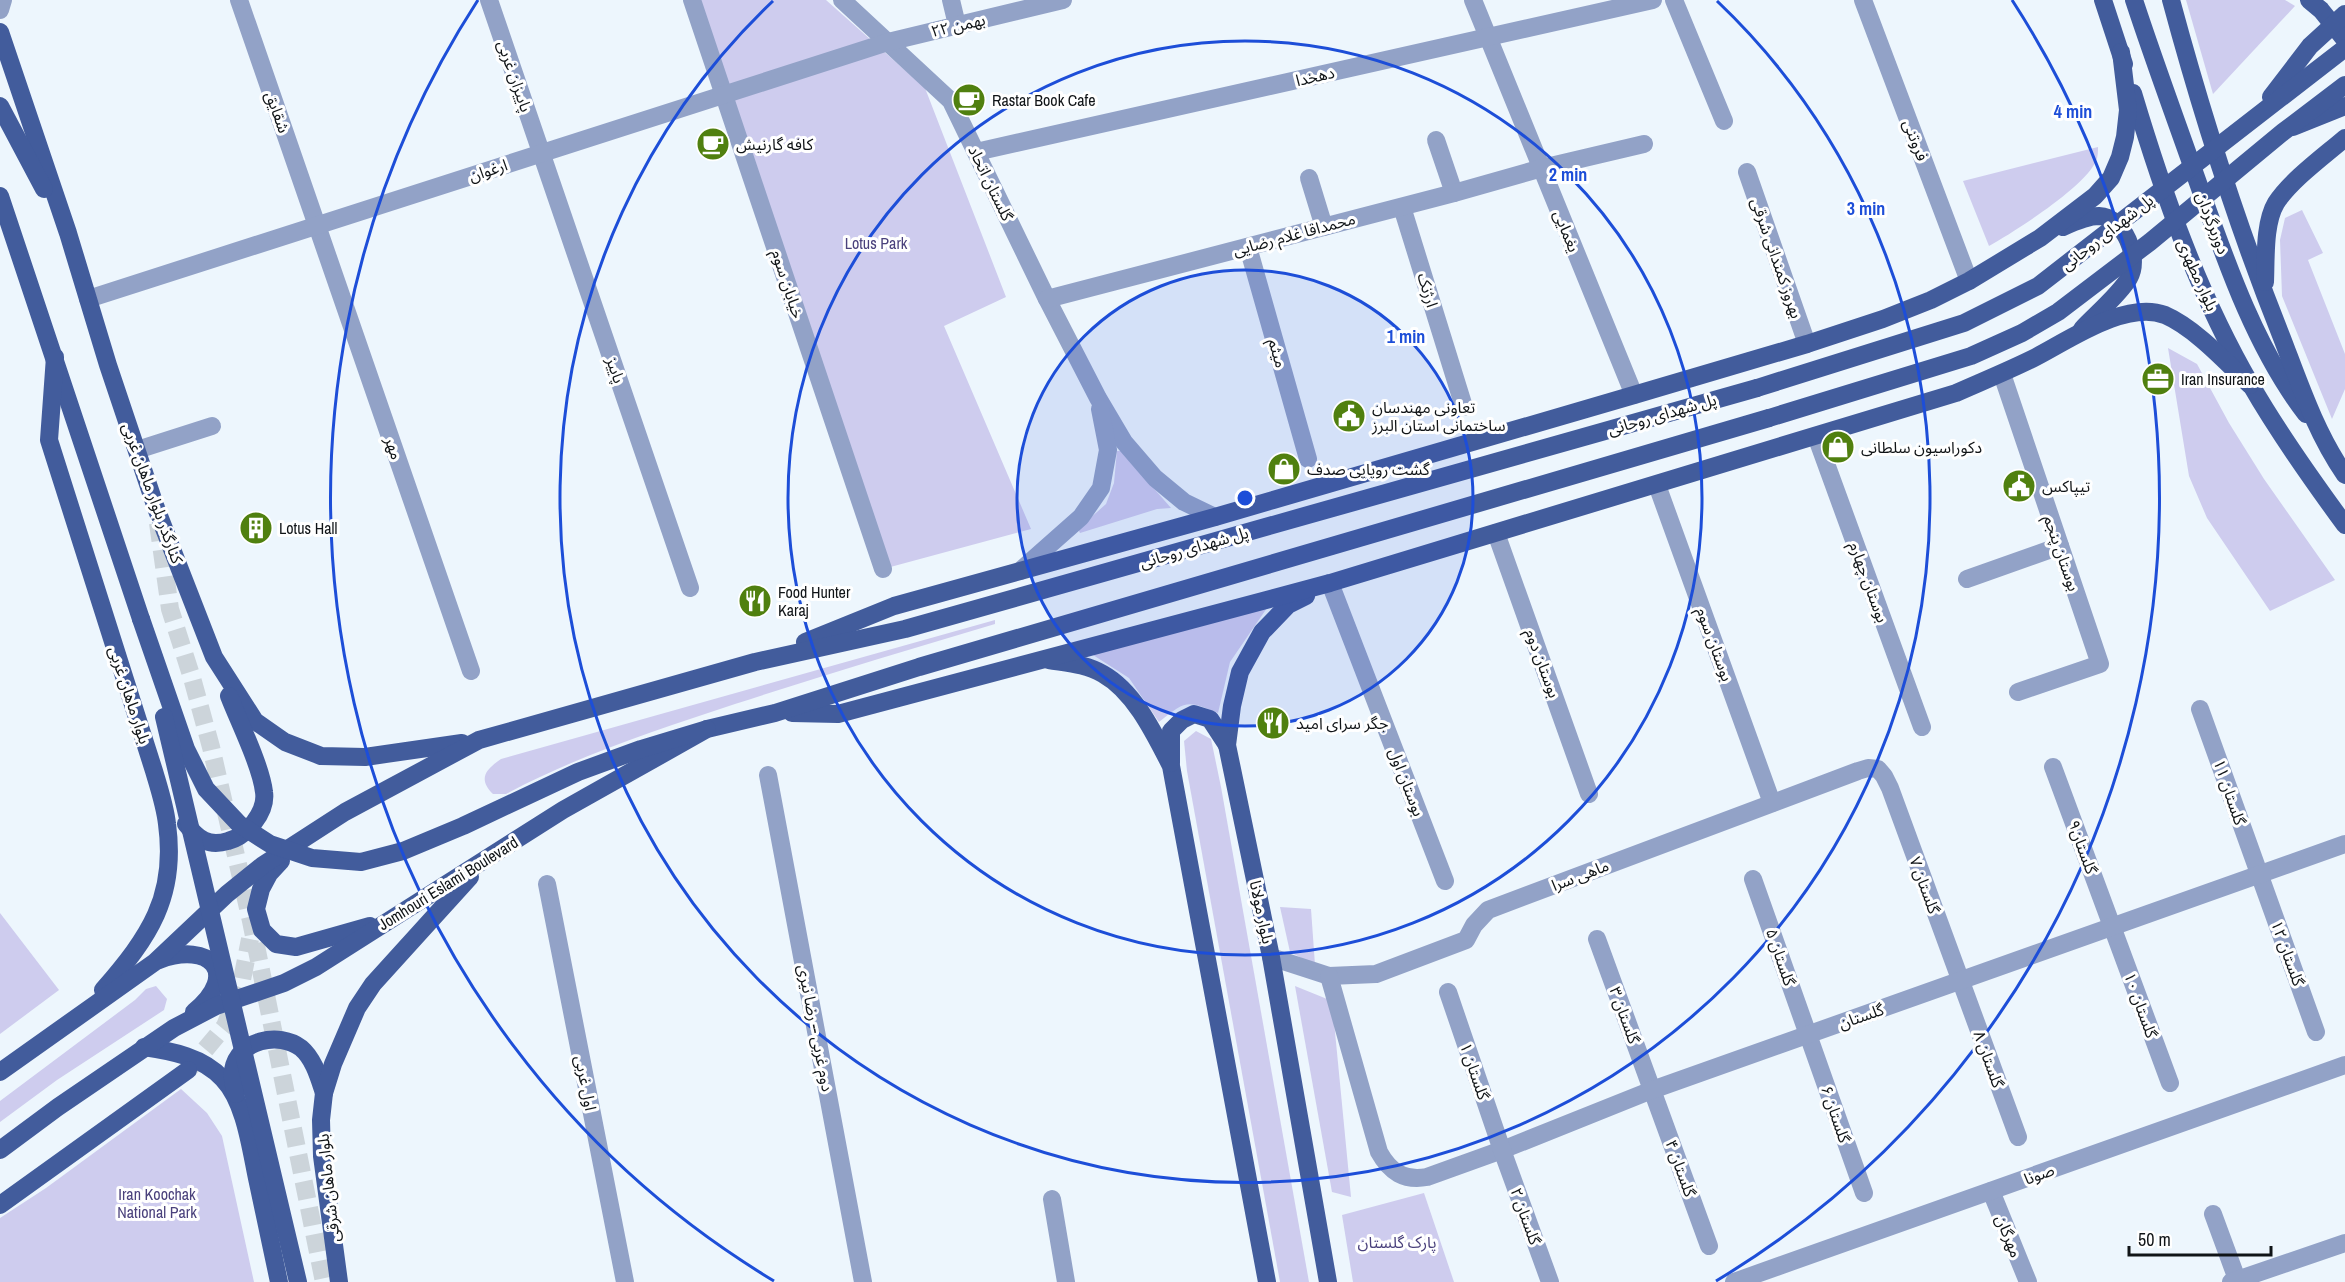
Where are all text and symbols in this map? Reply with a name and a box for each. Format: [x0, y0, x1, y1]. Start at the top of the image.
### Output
street label: ۲۲ بهمن [929, 8, 987, 42]
street label: پاییزان غربی [492, 37, 538, 115]
street label: دهخدا [1293, 61, 1337, 91]
cafe icon: Rastar Book Cafe [951, 82, 987, 118]
street label: شقایق [261, 88, 295, 136]
place label: Rastar Book Cafe [992, 89, 1096, 111]
text: 4 min [2054, 99, 2092, 124]
street label: فروتنی [1898, 116, 1934, 164]
cafe icon: کافه گارنیش [695, 126, 731, 162]
place label: کافه گارنیش [736, 133, 813, 155]
street label: گلستان اتحاد [963, 142, 1019, 225]
street label: ارغوان [466, 153, 510, 187]
text: 2 min [1549, 162, 1587, 187]
street label: پل شهدای روحانی [2056, 189, 2158, 275]
street label: دوربرگردان [2191, 189, 2235, 257]
street label: بهروز کمندانی شرقی [1746, 195, 1808, 321]
text: 3 min [1847, 196, 1885, 221]
street label: محمداقا غلام رضایی [1230, 207, 1358, 263]
street label: یغمایی [1549, 207, 1585, 255]
park label: Lotus Park [845, 232, 908, 254]
street label: بلوار مطهری [2172, 236, 2224, 314]
street label: خیابان سوم [765, 247, 810, 322]
street label: ارژنک [1412, 270, 1444, 310]
text: 1 min [1387, 324, 1425, 349]
street label: میثم [1261, 336, 1293, 371]
street label: پاییز [601, 353, 631, 386]
office icon: Iran Insurance [2140, 361, 2176, 397]
place label: Iran Insurance [2181, 368, 2265, 390]
street label: پل شهدای روحانی [1605, 388, 1719, 440]
place label: تعاونی مهندسان ساختمانی استان البرز [1371, 396, 1505, 436]
public building icon: تعاونی مهندسان ساختمانی استان البرز [1331, 398, 1367, 434]
street label: کنارگذر بلوار ماهان غربی [117, 420, 189, 567]
shop icon: دکوراسیون سلطانی [1820, 429, 1856, 465]
street label: مهر [380, 433, 408, 462]
place label: دکوراسیون سلطانی [1861, 436, 1982, 458]
shop icon: گشت رویایی صدف [1266, 451, 1302, 487]
place label: گشت رویایی صدف [1307, 458, 1430, 480]
public building icon: تیپاکس [2001, 468, 2037, 504]
place label: تیپاکس [2042, 475, 2091, 497]
centre of rings [1235, 488, 1255, 508]
building icon: Lotus Hall [238, 510, 274, 546]
street label: بوستان پنجم [2037, 512, 2085, 595]
place label: Lotus Hall [279, 517, 337, 539]
street label: پل شهدای روحانی [1137, 521, 1251, 573]
street label: بوستان چهارم [1842, 538, 1894, 626]
place label: Food Hunter Karaj [778, 581, 851, 621]
restaurant icon: Food Hunter Karaj [737, 583, 773, 619]
street label: بوستان سوم [1690, 604, 1739, 685]
street label: بوستان دوم [1518, 625, 1566, 701]
street label: بلوار ماهان غربی [104, 643, 156, 747]
restaurant icon: جگر سرای امید [1255, 705, 1291, 741]
place label: جگر سرای امید [1296, 712, 1388, 734]
street label: بوستان اول [1384, 745, 1430, 819]
street label: گلستان ۱۱ [2208, 756, 2252, 828]
street label: گلستان۹ [2063, 817, 2103, 877]
street label: Jomhouri Eslami Boulevard [374, 831, 522, 935]
street label: گلستان ۷ [1905, 853, 1946, 917]
street label: ماهی سرا [1548, 854, 1612, 896]
street label: بلوار مولانا [1245, 878, 1279, 946]
street label: گلستان ۱۲ [2266, 917, 2310, 989]
street label: گلستان ۵ [1761, 925, 1801, 989]
street label: دوم غربی -- رضا نیری [791, 963, 839, 1094]
street label: گلستان ۱۰ [2119, 969, 2163, 1041]
street label: گلستان ۳ [1605, 983, 1646, 1047]
street label: گلستان [1835, 998, 1887, 1034]
street label: گلستان ۸ [1969, 1027, 2010, 1091]
street label: گلستان ۱ [1455, 1039, 1495, 1103]
street label: اول غربی [570, 1054, 602, 1112]
street label: گلستان ۶ [1816, 1082, 1856, 1146]
street label: بلوار ماهان شرقی [311, 1133, 345, 1243]
street label: گلستان ۴ [1661, 1136, 1702, 1200]
street label: صونا [2021, 1158, 2057, 1190]
park label: Iran Koochak National Park [117, 1183, 197, 1223]
street label: گلستان ۲ [1506, 1184, 1547, 1248]
street label: مهرگان [1990, 1211, 2028, 1261]
scale bar [2129, 1219, 2272, 1257]
text: 50 m [2138, 1227, 2171, 1252]
park label: پارک گلستان [1358, 1231, 1436, 1253]

